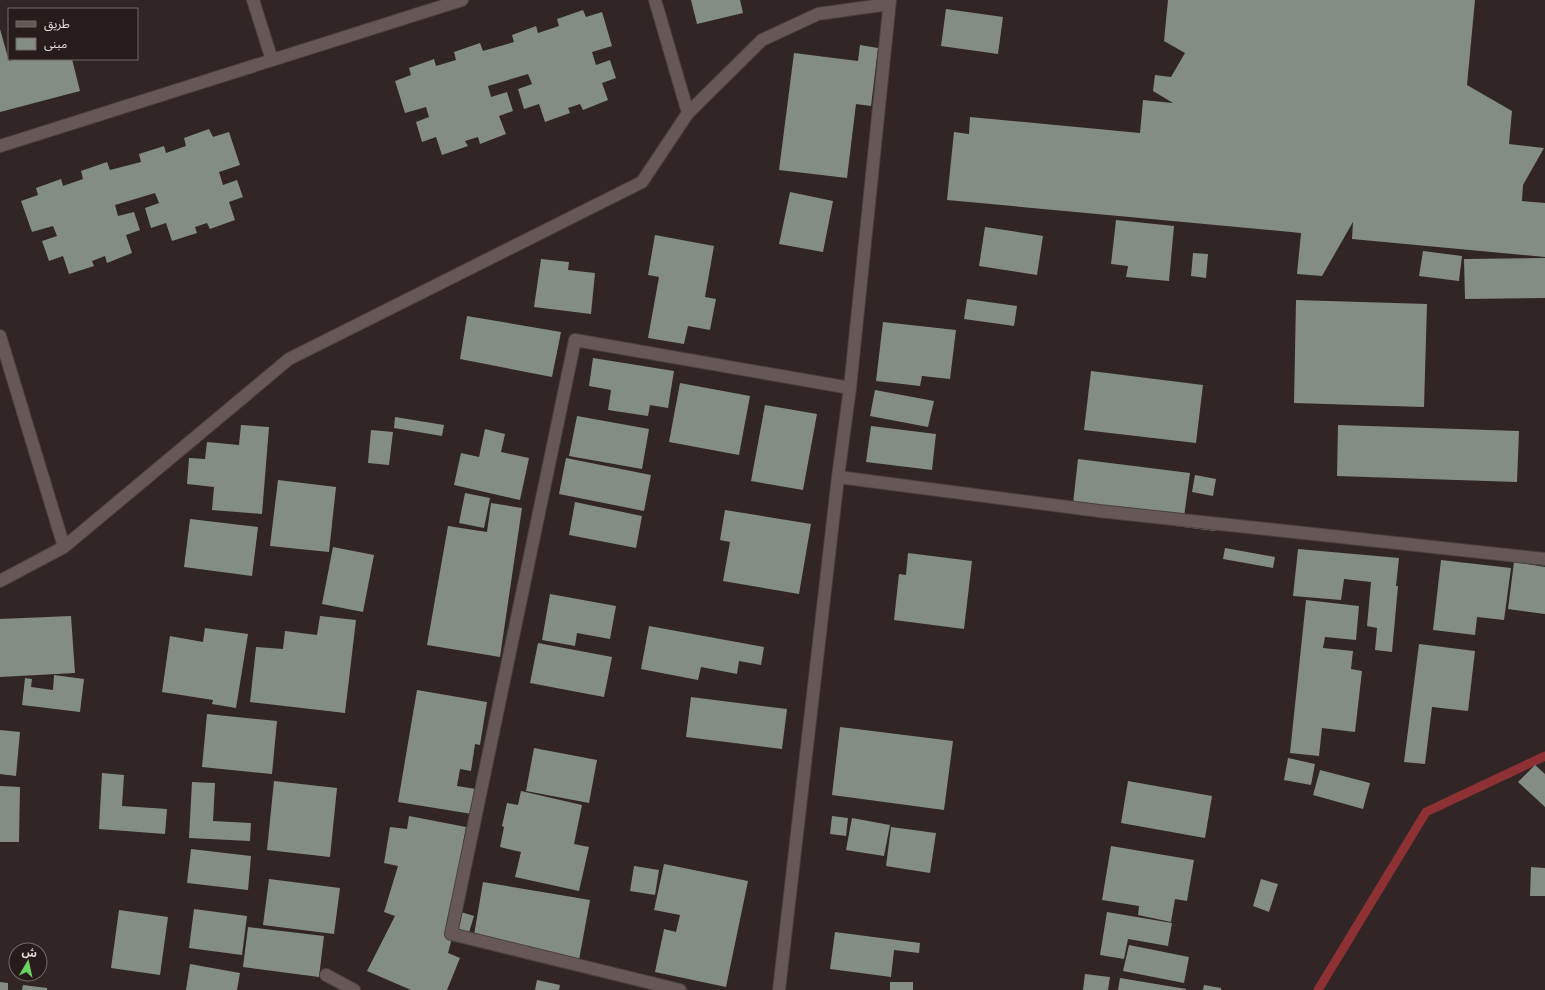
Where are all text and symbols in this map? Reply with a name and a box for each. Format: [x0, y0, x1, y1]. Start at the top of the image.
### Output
legend [8, 8, 138, 60]
text: طريق [44, 17, 70, 33]
text: مبنى [44, 37, 67, 53]
north arrow [8, 942, 48, 982]
text: ش [21, 945, 38, 961]

